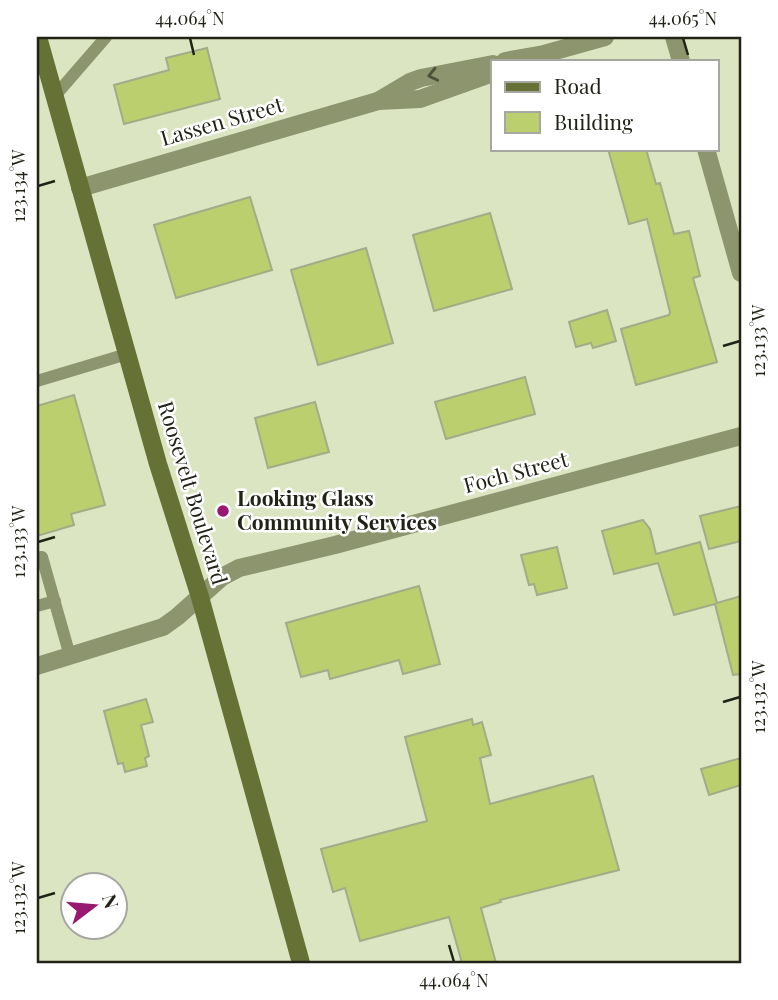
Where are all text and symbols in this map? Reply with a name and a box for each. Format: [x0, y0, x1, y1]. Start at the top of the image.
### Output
text: 44.064°N [155, 6, 225, 30]
text: 44.065°N [649, 6, 717, 30]
legend [491, 60, 718, 150]
one-way arrow [427, 67, 439, 81]
text: Road [554, 71, 602, 99]
street label: Lassen Street [157, 89, 287, 151]
text: Building [554, 107, 633, 135]
text: 123.134°W [6, 149, 30, 223]
text: 123.133°W [746, 304, 770, 377]
street label: Roosevelt Boulevard [153, 397, 235, 588]
street label: Foch Street [460, 444, 571, 498]
place label: Looking Glass Community Services [237, 483, 437, 535]
marker: Looking Glass Community Services [215, 503, 231, 519]
text: 123.133°W [6, 505, 30, 578]
text: 123.132°W [746, 660, 770, 733]
text: 123.132°W [6, 861, 30, 934]
north arrow [60, 870, 130, 940]
text: N [97, 891, 126, 911]
text: 44.064°N [419, 968, 489, 992]

